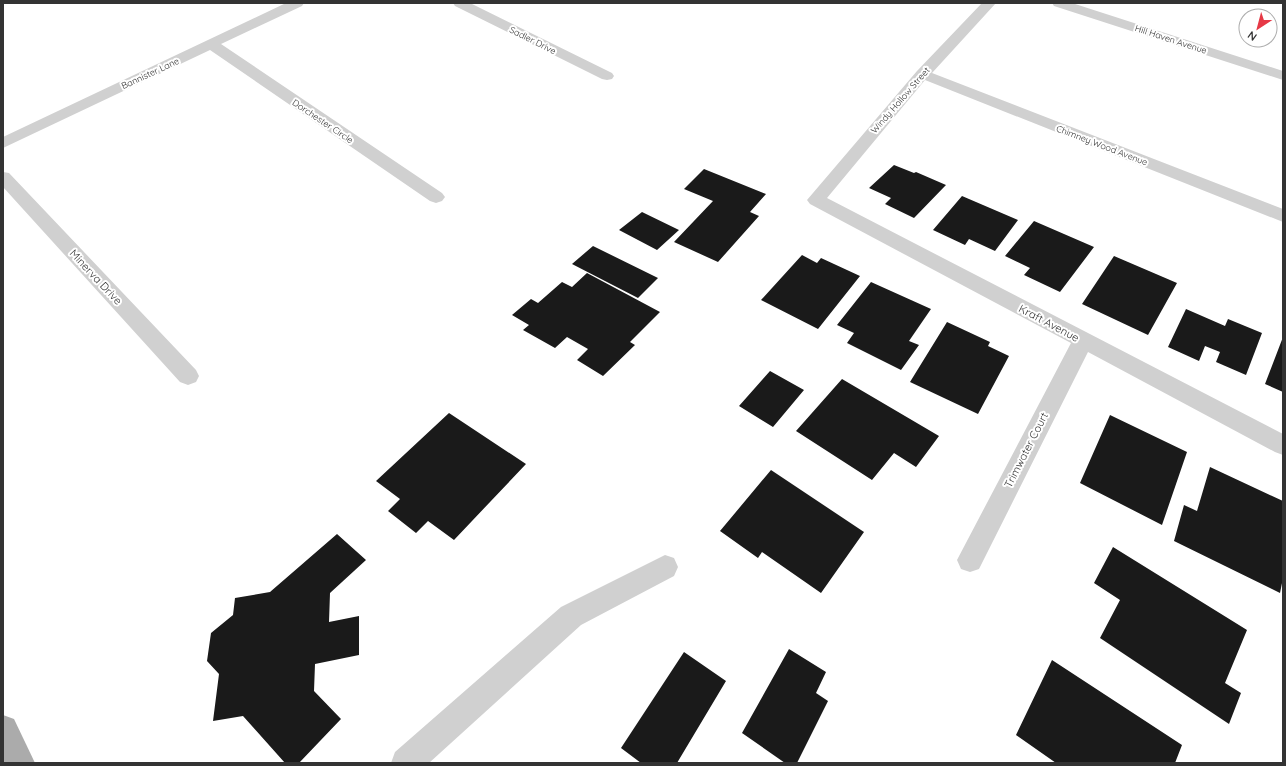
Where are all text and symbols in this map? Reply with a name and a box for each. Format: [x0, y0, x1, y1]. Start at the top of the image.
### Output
north arrow [1238, 8, 1278, 48]
street label: Hill Haven Avenue [1134, 22, 1208, 56]
street label: Sadler Drive [508, 24, 558, 56]
text: N [1245, 28, 1260, 44]
street label: Bannister Lane [119, 55, 181, 91]
street label: Windy Hollow Street [868, 65, 932, 135]
street label: Dorchester Circle [290, 97, 356, 145]
street label: Chimney Wood Avenue [1055, 122, 1149, 168]
street label: Minerva Drive [67, 246, 125, 308]
street label: Kraft Avenue [1016, 301, 1082, 345]
street label: Trimwater Court [1001, 410, 1051, 490]

